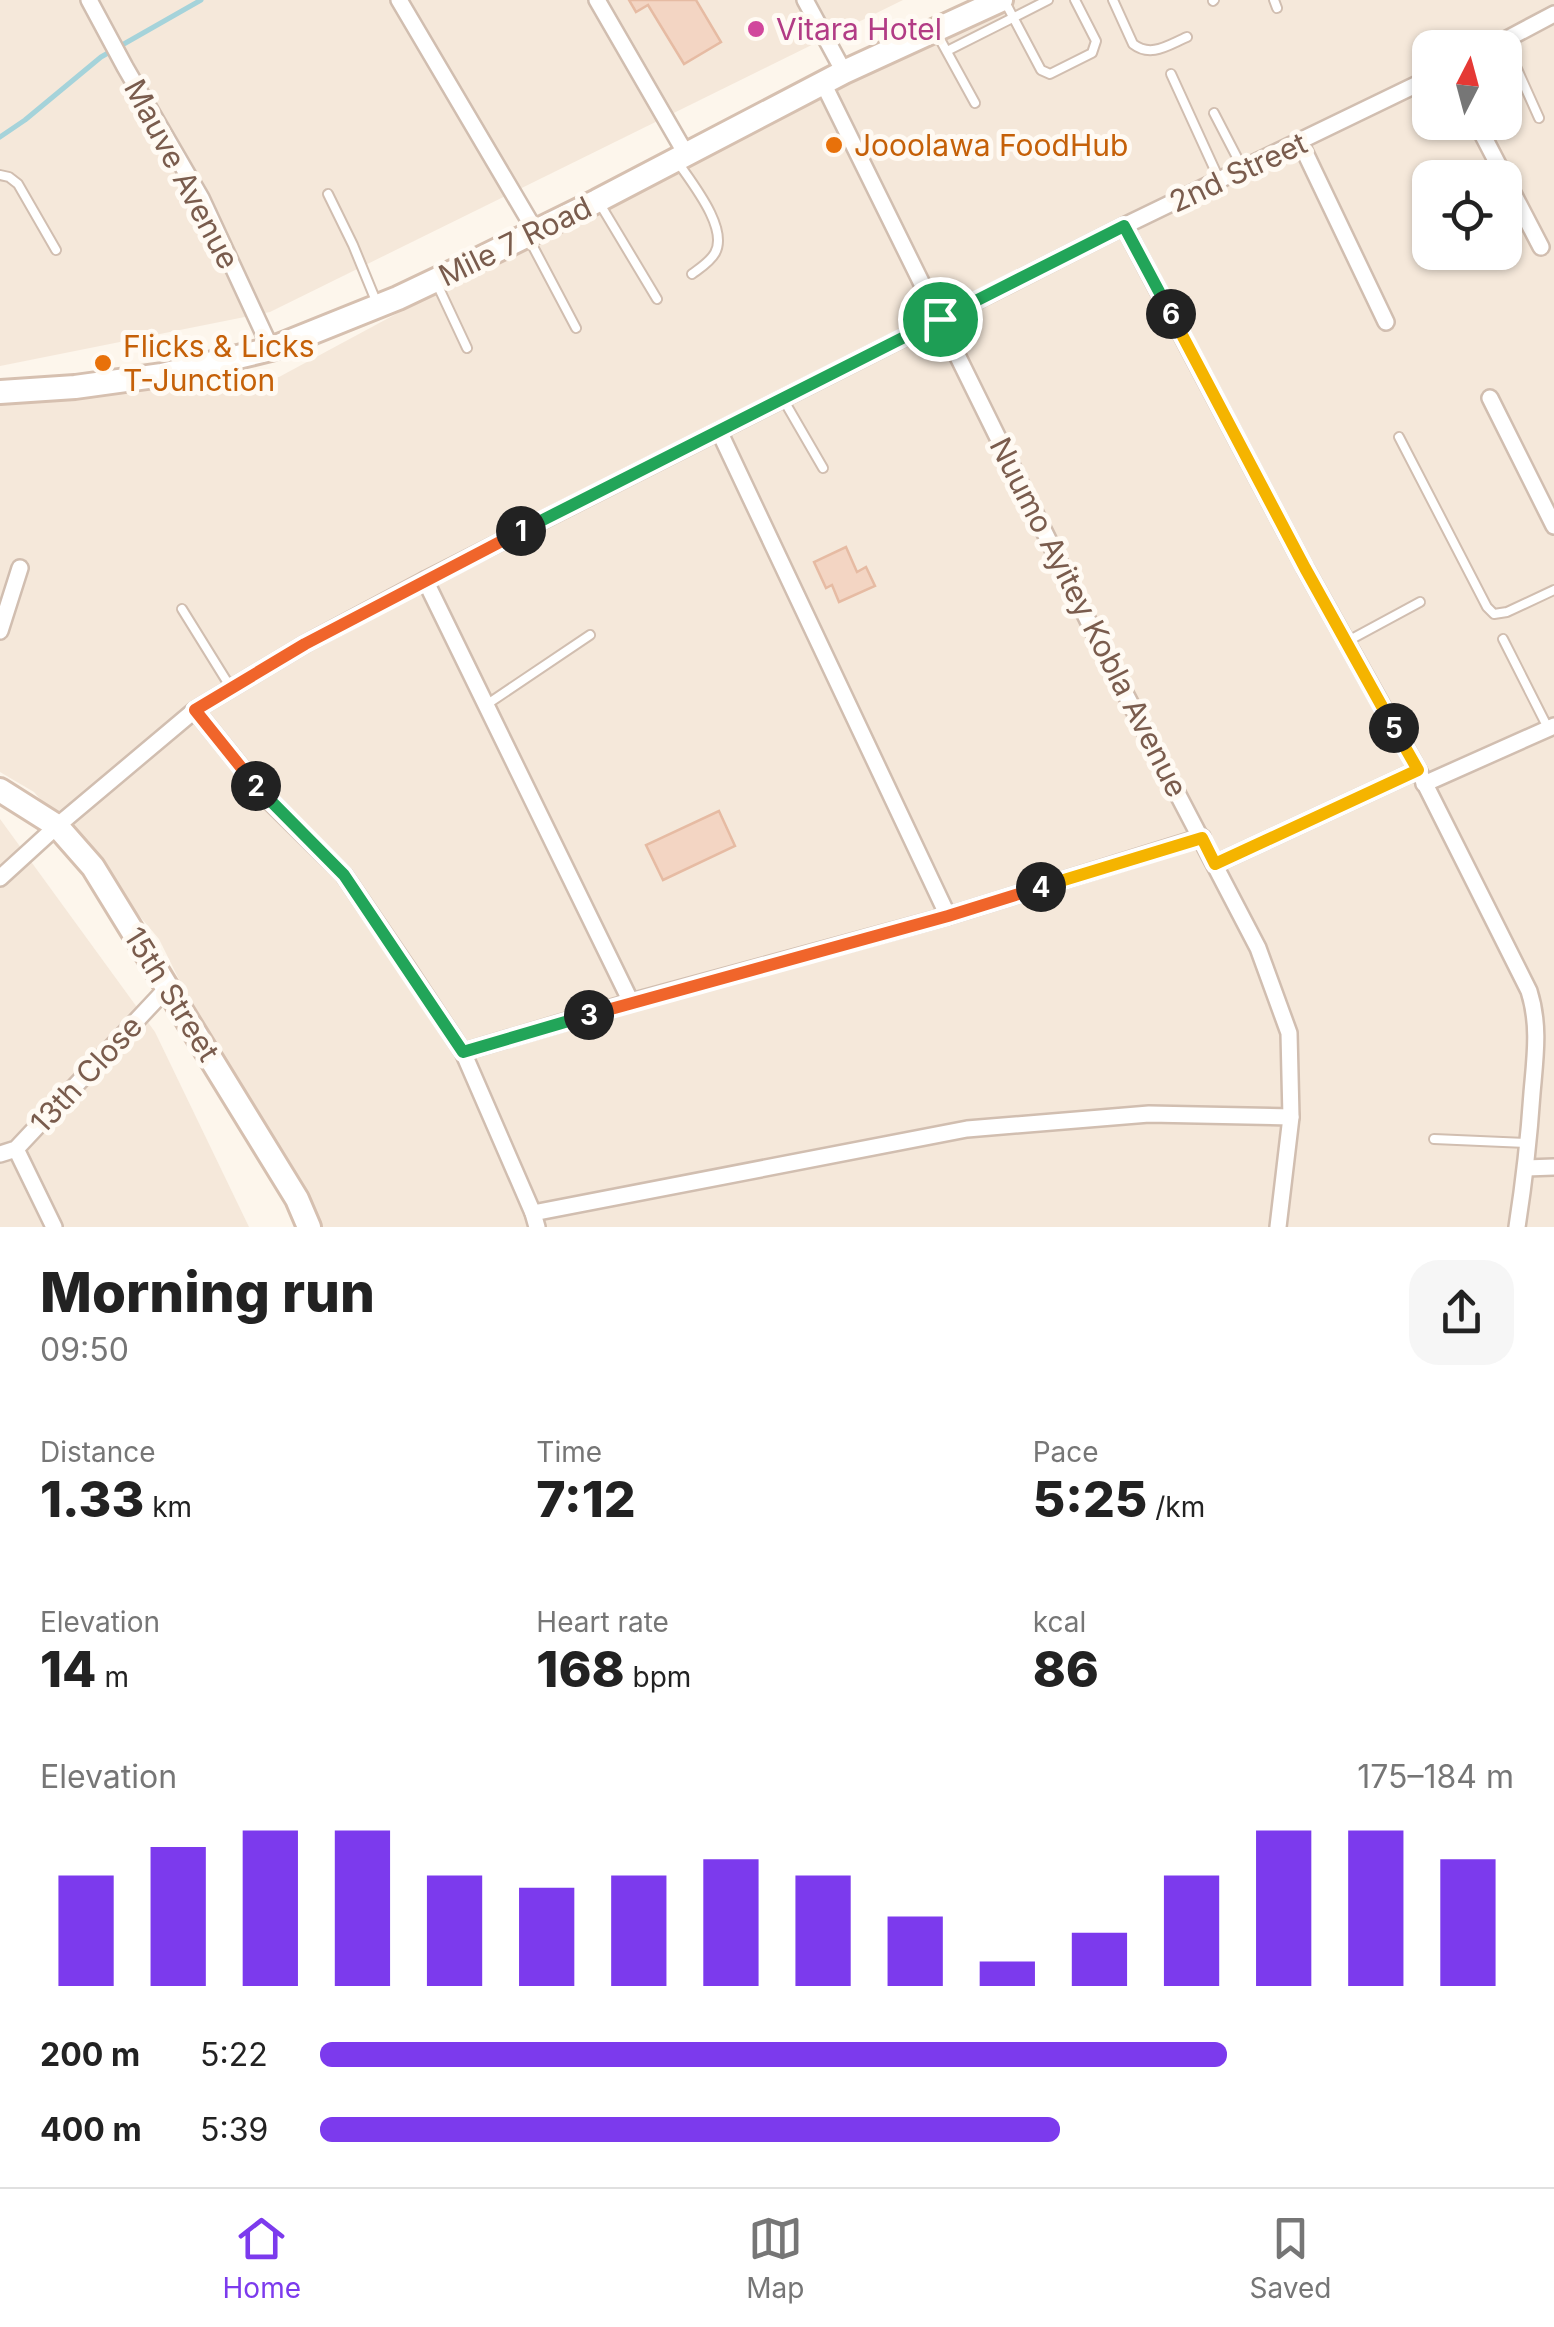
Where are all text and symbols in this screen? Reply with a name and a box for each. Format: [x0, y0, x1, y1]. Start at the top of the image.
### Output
place label: Vitara Hotel [776, 11, 942, 47]
marker: Vitara Hotel [745, 18, 767, 40]
north arrow [1412, 30, 1522, 140]
map controls [1412, 30, 1522, 270]
street label: Mauve Avenue [117, 73, 247, 275]
street label: 2nd Street [1164, 124, 1313, 219]
place label: Jooolawa FoodHub [854, 127, 1128, 163]
marker: Jooolawa FoodHub [823, 134, 845, 156]
button: locate [1412, 160, 1522, 270]
street label: Mile 7 Road [433, 189, 597, 293]
pin [898, 277, 983, 362]
pin: 6 [1146, 289, 1196, 339]
icon: arrive [913, 292, 968, 347]
text: 6 [1162, 297, 1180, 331]
place label: Flicks & Licks T-Junction [123, 328, 315, 398]
marker: Flicks & Licks T-Junction [92, 352, 114, 374]
street label: Nuumo Ayitey Kobla Avenue [982, 431, 1196, 803]
pin: 1 [496, 506, 546, 556]
text: 1 [515, 514, 527, 548]
pin: 5 [1369, 703, 1419, 753]
text: 5 [1385, 711, 1403, 745]
pin: 2 [231, 761, 281, 811]
text: 2 [247, 769, 265, 803]
pin: 4 [1016, 862, 1066, 912]
text: 4 [1032, 870, 1050, 904]
street label: 15th Street [117, 920, 227, 1068]
pin: 3 [564, 990, 614, 1040]
text: 3 [580, 998, 598, 1032]
street label: 13th Close [23, 1008, 149, 1140]
text: Morning run [40, 1259, 375, 1325]
button: share [1409, 1260, 1514, 1365]
text: 09:50 [40, 1330, 129, 1369]
text: Distance [40, 1435, 156, 1469]
text: Time [536, 1435, 602, 1469]
text: Pace [1033, 1435, 1099, 1469]
text: 1.33 [40, 1469, 144, 1529]
text: 7:12 [536, 1469, 636, 1529]
text: 5:25 [1033, 1469, 1147, 1529]
text: km [144, 1490, 192, 1524]
text: /km [1147, 1490, 1205, 1524]
text: Elevation [40, 1605, 160, 1639]
text: Heart rate [536, 1605, 669, 1639]
text: kcal [1033, 1605, 1086, 1639]
text: 14 [40, 1639, 97, 1699]
text: 168 [536, 1639, 625, 1699]
text: 86 [1033, 1639, 1099, 1699]
text: m [97, 1660, 129, 1694]
text: bpm [625, 1660, 691, 1694]
text: Elevation [40, 1757, 177, 1796]
text: 175–184 m [1357, 1757, 1514, 1796]
text: 200 m [40, 2035, 140, 2074]
text: 5:22 [200, 2035, 268, 2074]
text: 400 m [40, 2110, 142, 2149]
text: 5:39 [200, 2110, 268, 2149]
tab: Home [223, 2211, 301, 2305]
tab: Map [746, 2211, 804, 2305]
tab: Saved [1249, 2211, 1331, 2305]

